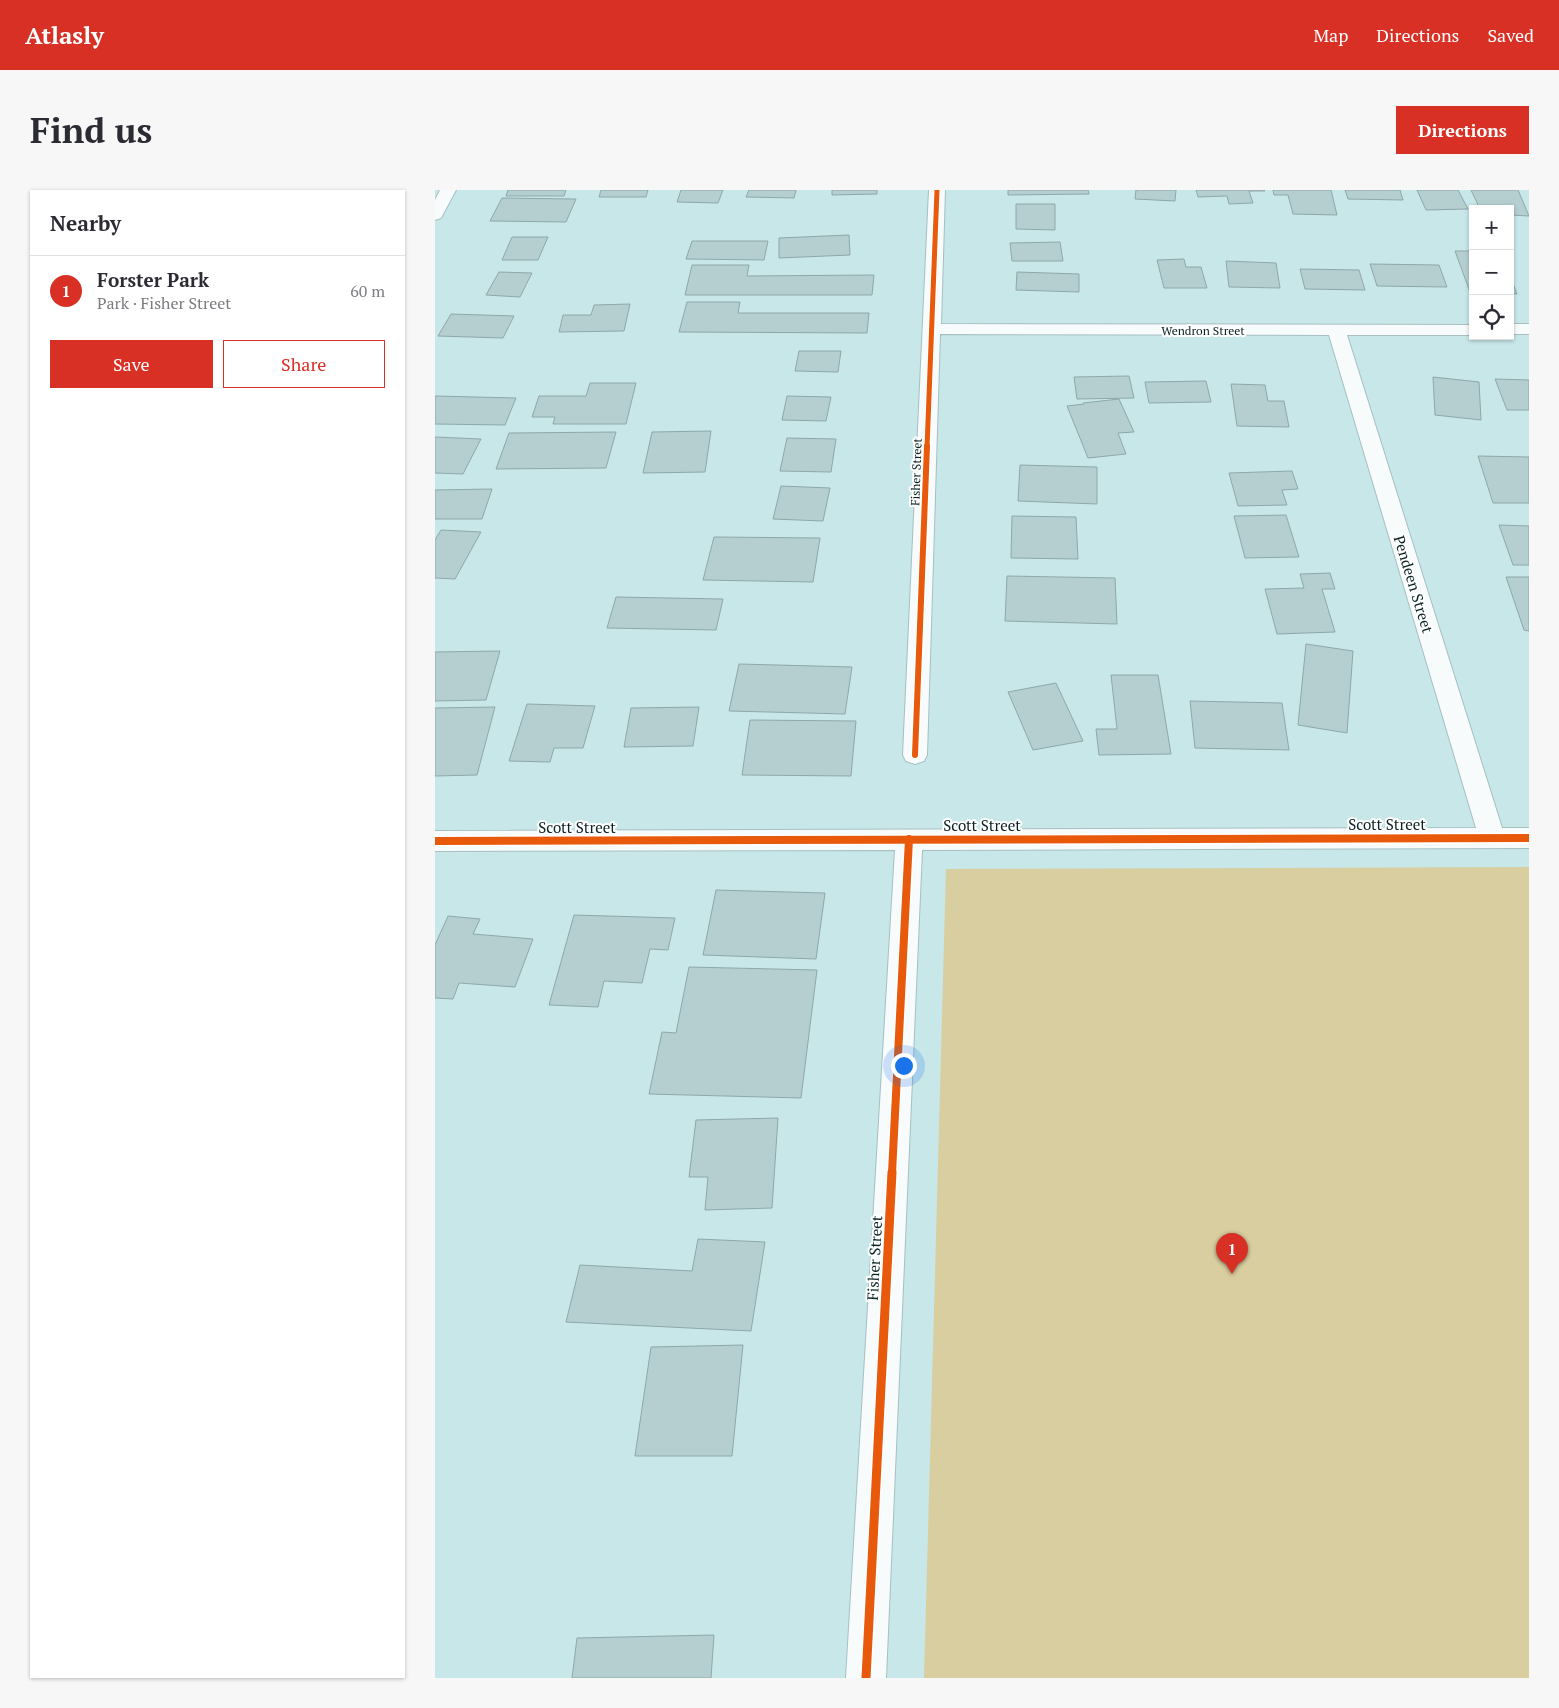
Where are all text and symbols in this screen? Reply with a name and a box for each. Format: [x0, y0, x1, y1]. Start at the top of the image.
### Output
text: Atlasly [25, 19, 104, 51]
text: Map [1313, 23, 1348, 47]
text: Directions [1376, 23, 1459, 47]
text: Saved [1487, 23, 1534, 47]
button: Directions [1396, 106, 1529, 154]
text: Find us [30, 107, 152, 153]
map controls [1469, 205, 1514, 340]
button: + [1469, 205, 1514, 250]
text: Nearby [50, 209, 121, 237]
button: − [1469, 250, 1514, 295]
text: Forster Park [97, 267, 209, 292]
text: 1 [61, 280, 71, 302]
text: 60 m [350, 280, 385, 302]
text: Park · Fisher Street [97, 292, 231, 314]
button: locate [1469, 295, 1514, 340]
street label: Wendron Street [1161, 323, 1245, 338]
button: Save [50, 340, 213, 388]
button: Share [223, 340, 385, 388]
street label: Fisher Street [907, 437, 925, 506]
street label: Pendeen Street [1390, 533, 1438, 636]
street label: Scott Street [1348, 814, 1426, 834]
street label: Scott Street [943, 815, 1021, 835]
street label: Scott Street [538, 817, 616, 837]
your location [891, 1053, 917, 1079]
street label: Fisher Street [862, 1215, 886, 1301]
pin: 1 [1216, 1233, 1248, 1274]

